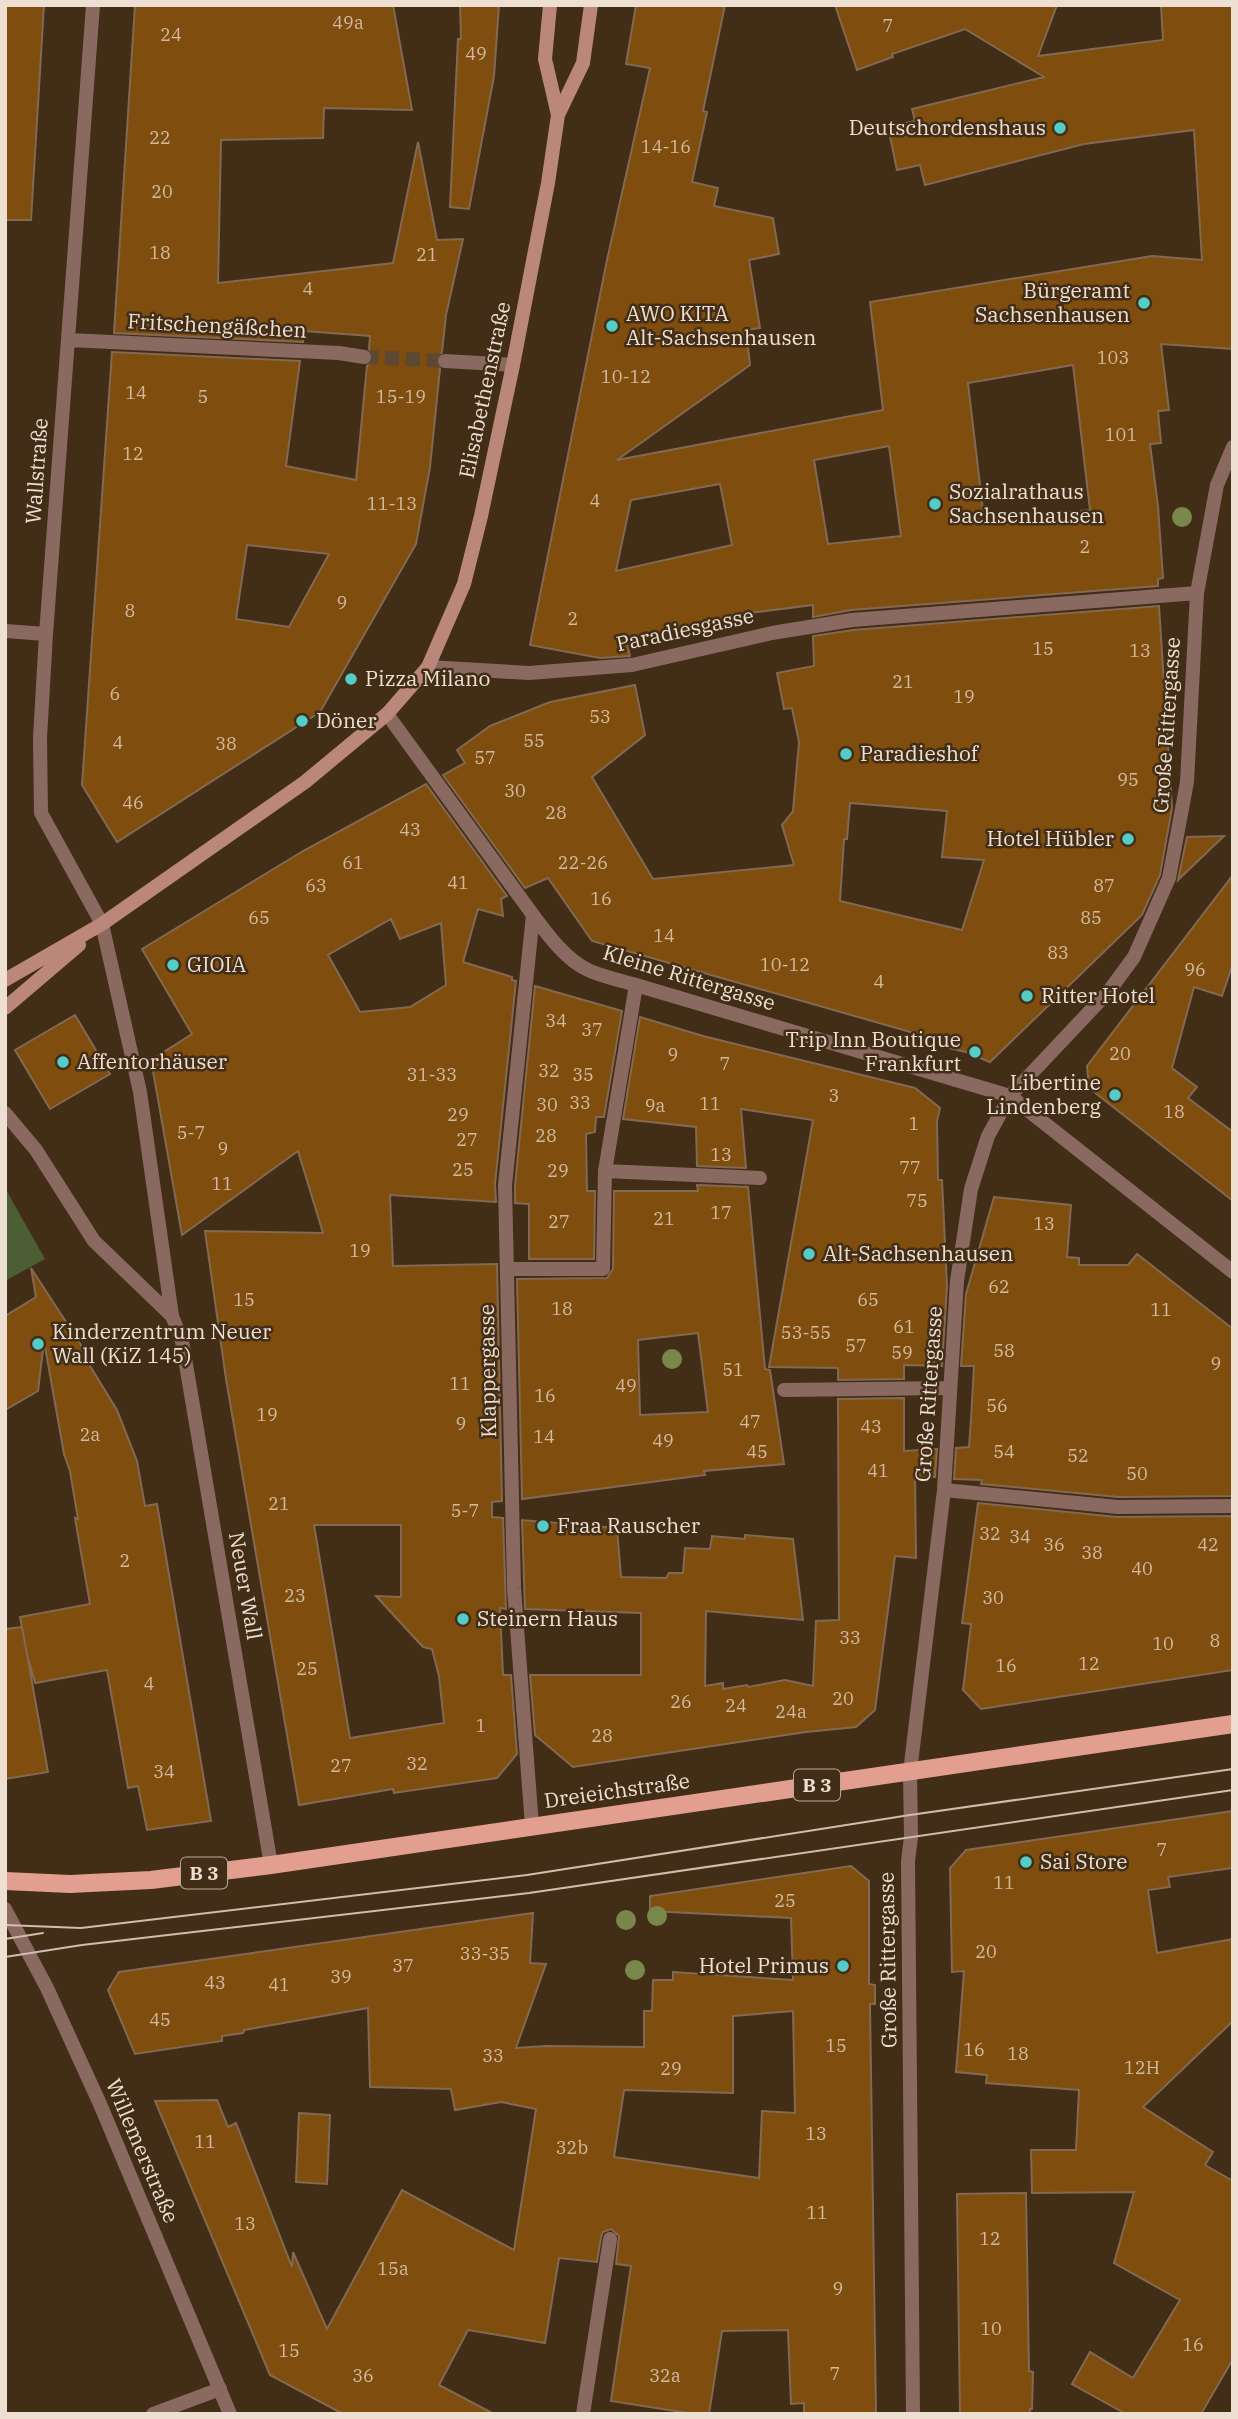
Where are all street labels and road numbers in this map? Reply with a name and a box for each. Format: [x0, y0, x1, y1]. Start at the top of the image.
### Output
street label: Elisabethenstraße [452, 299, 516, 481]
street label: Fritschengäßchen [127, 306, 308, 344]
street label: Wallstraße [18, 417, 54, 525]
street label: Paradiesgasse [613, 601, 756, 657]
street label: Große Rittergasse [1146, 636, 1186, 814]
street label: Kleine Rittergasse [600, 937, 779, 1017]
street label: Klappergasse [472, 1304, 502, 1438]
street label: Große Rittergasse [908, 1305, 948, 1483]
street label: Neuer Wall [223, 1530, 269, 1642]
street label: Dreieichstraße [542, 1766, 692, 1814]
road number: B 3 [794, 1770, 840, 1800]
road number: B 3 [181, 1857, 227, 1888]
street label: Große Rittergasse [871, 1872, 903, 2048]
street label: Willemerstraße [100, 2074, 186, 2227]

